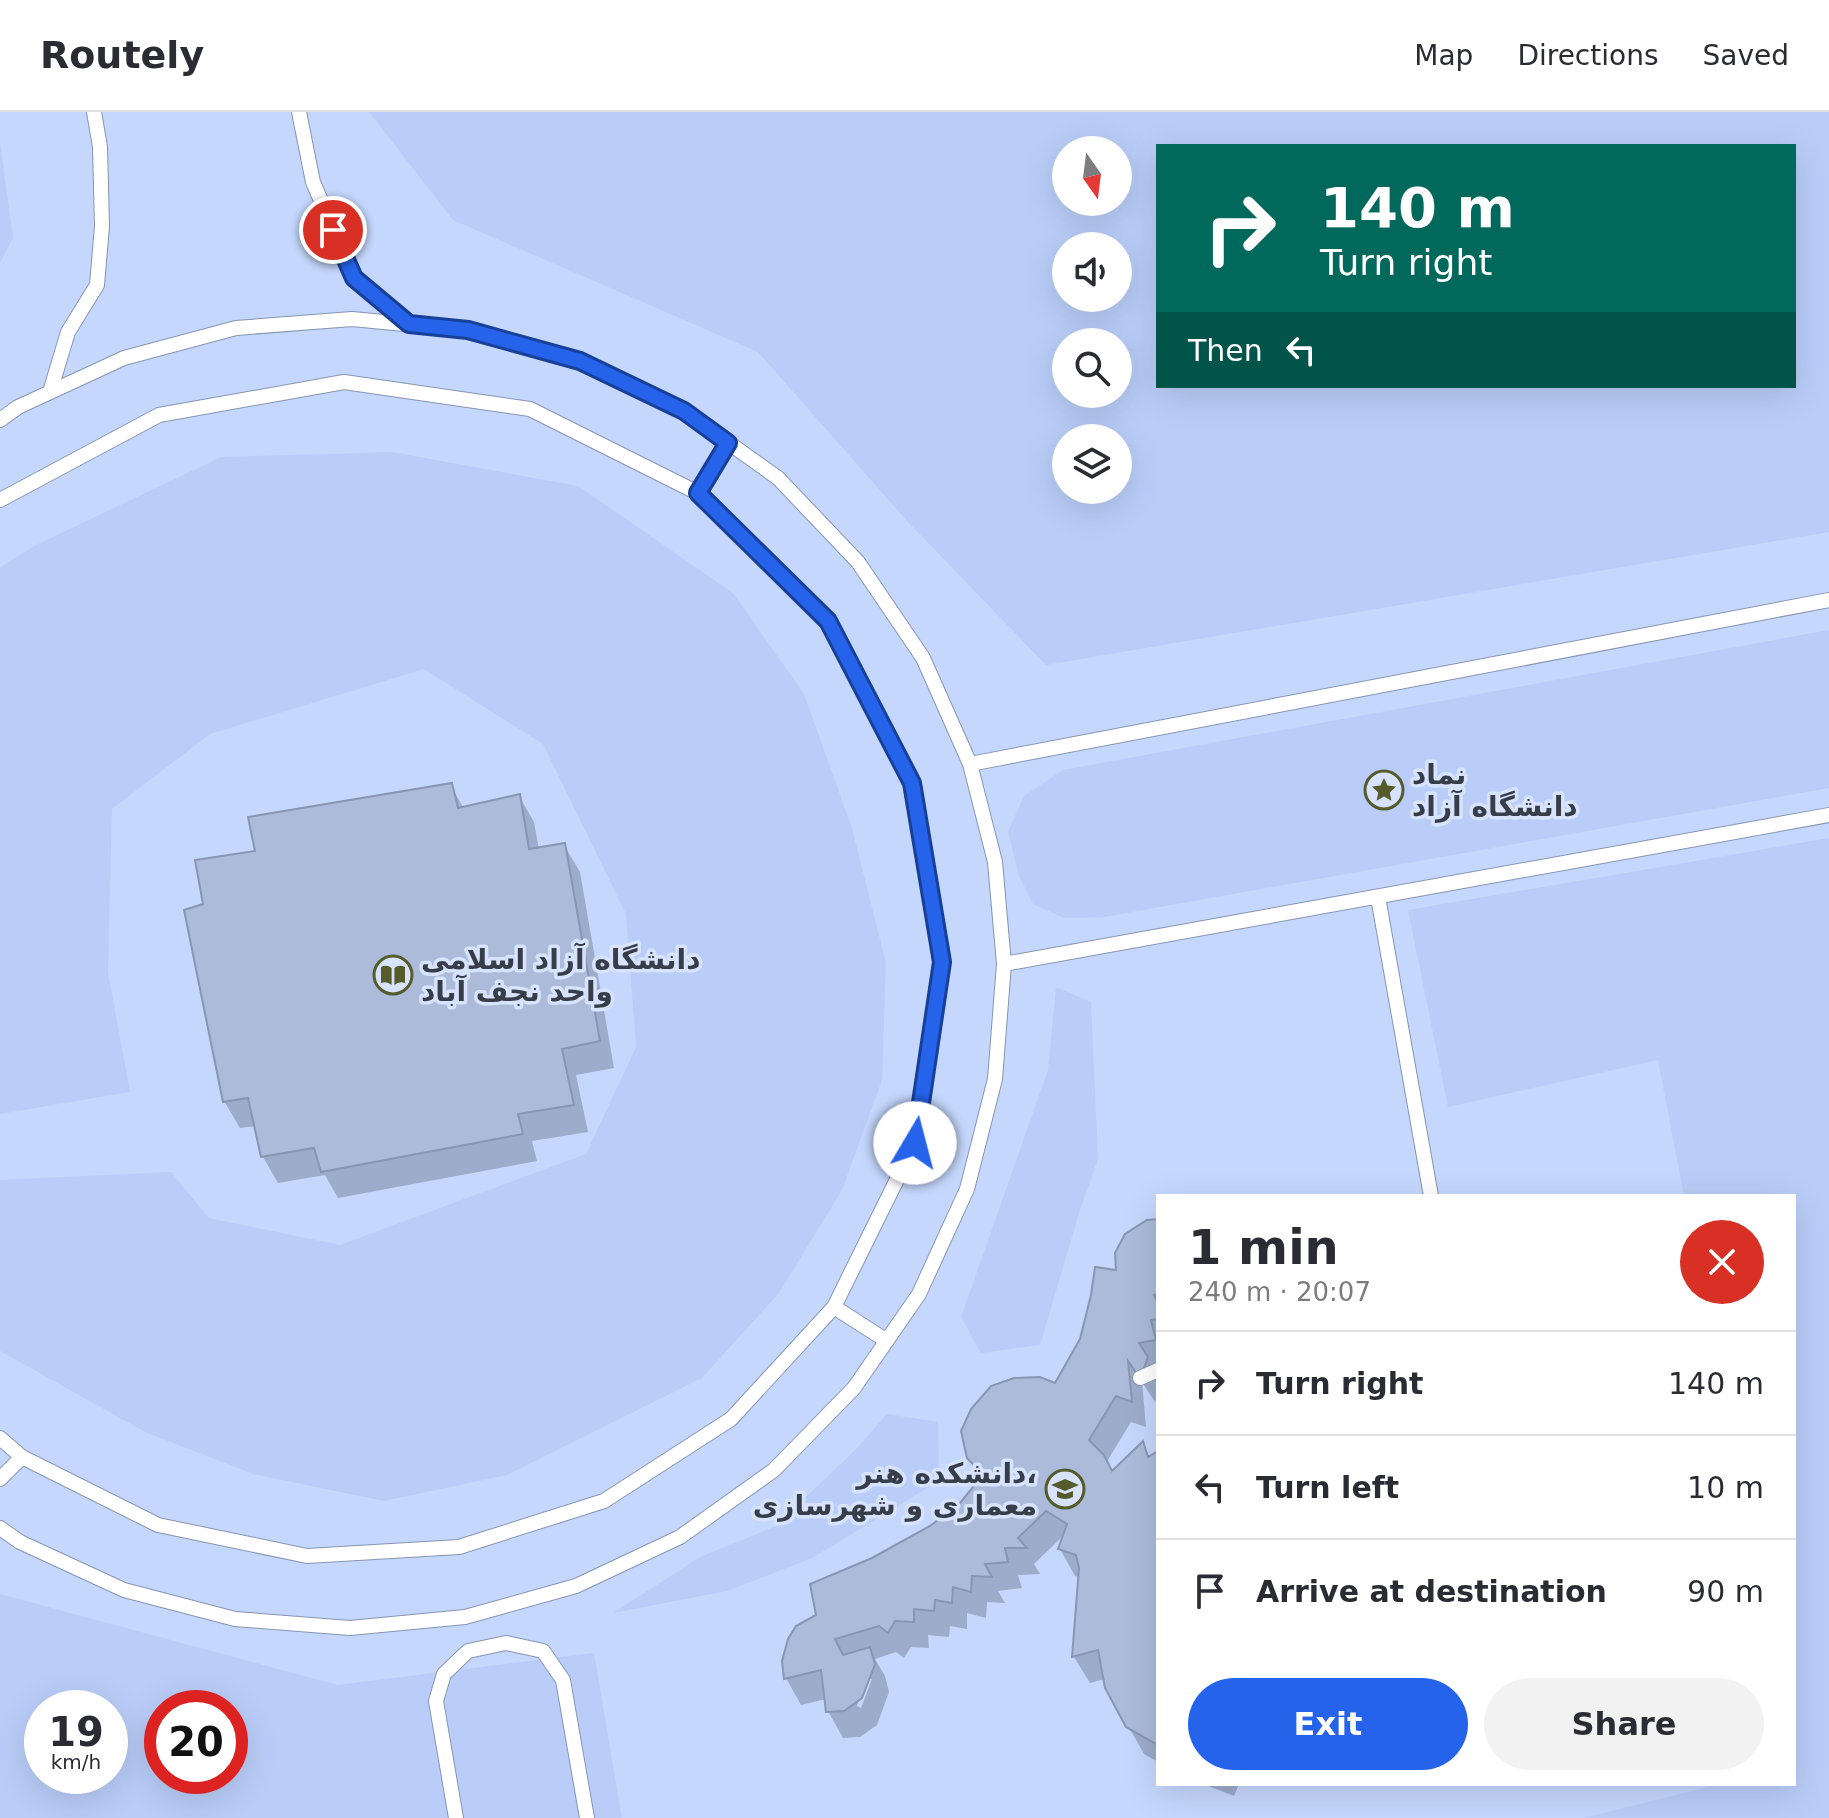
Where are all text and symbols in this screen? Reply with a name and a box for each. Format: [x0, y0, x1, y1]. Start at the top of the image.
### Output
text: Routely [40, 33, 204, 77]
text: Map [1414, 39, 1473, 72]
text: Directions [1517, 39, 1658, 72]
text: Saved [1702, 39, 1789, 72]
north arrow [1052, 136, 1132, 216]
map controls [1052, 136, 1132, 504]
text: 140 m [1320, 175, 1515, 240]
icon: right [1188, 176, 1292, 280]
pin [299, 196, 367, 264]
icon: arrive [311, 208, 355, 252]
button: sound [1052, 232, 1132, 312]
text: Turn right [1320, 242, 1492, 283]
button: search [1052, 328, 1132, 408]
icon: left [1279, 328, 1323, 372]
text: Then [1188, 333, 1263, 368]
button: layers [1052, 424, 1132, 504]
place label: نماد دانشگاه آزاد [1412, 758, 1578, 823]
place icon: نماد دانشگاه آزاد [1363, 769, 1405, 811]
place label: دانشگاه آزاد اسلامی واحد نجف آباد [421, 942, 701, 1008]
library icon: دانشگاه آزاد اسلامی واحد نجف آباد [372, 954, 414, 996]
position arrow [873, 1101, 957, 1185]
text: 1 min [1188, 1219, 1339, 1275]
button: close [1680, 1220, 1764, 1304]
text: 240 m · 20:07 [1188, 1277, 1371, 1307]
icon: right [1188, 1361, 1232, 1405]
text: Turn right [1256, 1366, 1423, 1401]
text: 140 m [1668, 1366, 1764, 1401]
place label: دانشکده هنر، معماری و شهرسازی [753, 1457, 1037, 1522]
icon: left [1188, 1465, 1232, 1509]
school or university icon: دانشکده هنر، معماری و شهرسازی [1044, 1468, 1086, 1510]
text: Turn left [1256, 1470, 1399, 1505]
text: 10 m [1687, 1470, 1764, 1505]
icon: arrive [1188, 1569, 1232, 1613]
text: Arrive at destination [1256, 1574, 1607, 1609]
text: 90 m [1687, 1574, 1764, 1609]
button: Exit [1188, 1678, 1468, 1770]
button: Share [1484, 1678, 1764, 1770]
speed limit sign: 20 [144, 1690, 248, 1794]
text: 19 [48, 1709, 104, 1755]
text: km/h [51, 1750, 101, 1774]

